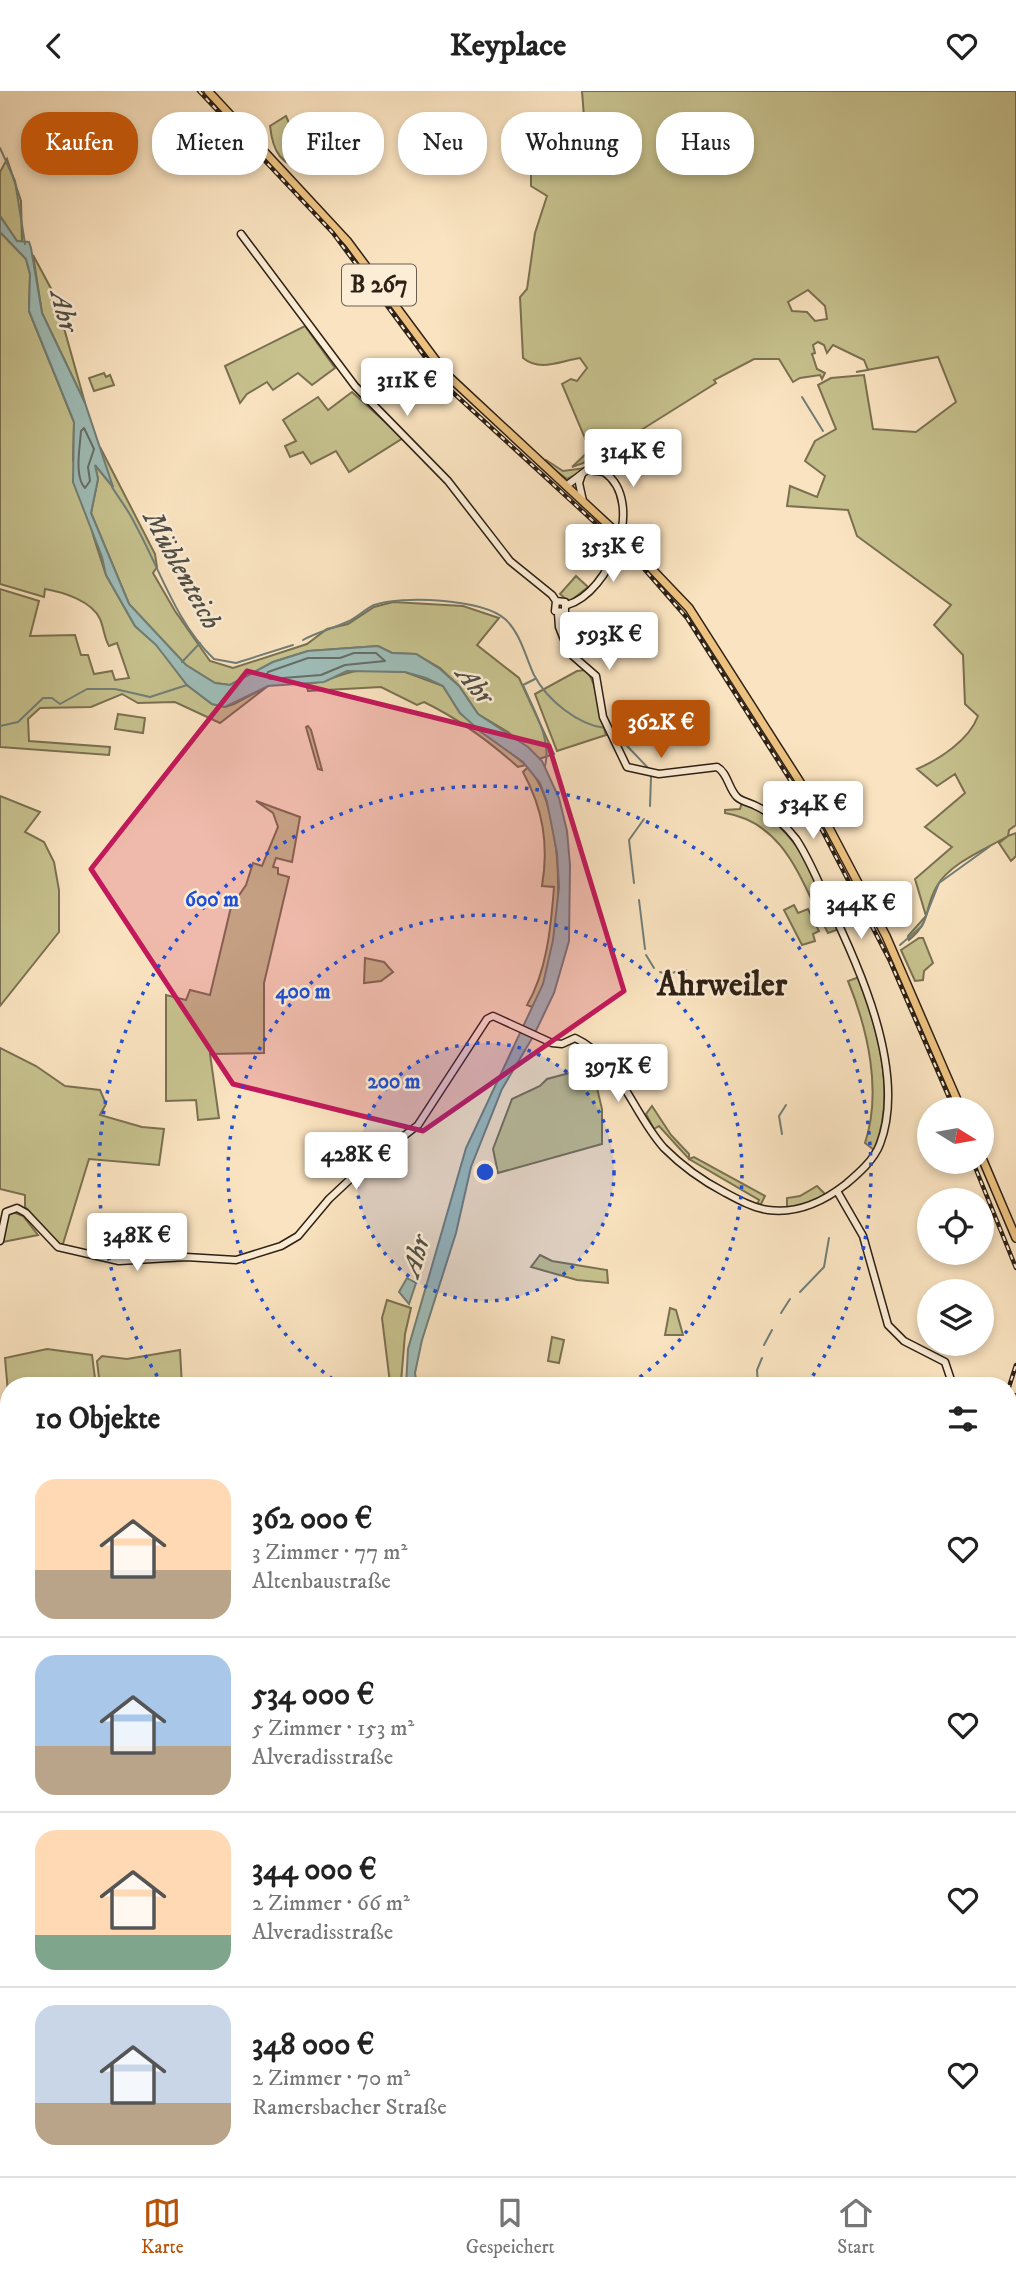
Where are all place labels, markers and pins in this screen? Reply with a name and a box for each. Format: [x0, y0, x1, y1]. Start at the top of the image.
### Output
pin: 311K € [350, 359, 464, 418]
pin: 314K € [576, 429, 690, 489]
pin: 353K € [556, 525, 670, 584]
pin: 593K € [552, 613, 666, 672]
pin: 362K € [604, 701, 718, 760]
pin: 534K € [756, 781, 870, 841]
pin: 344K € [804, 881, 918, 941]
pin: 397K € [561, 1045, 675, 1104]
pin: 428K € [299, 1133, 413, 1192]
centre of rings [473, 1160, 497, 1184]
pin: 348K € [80, 1213, 194, 1273]

